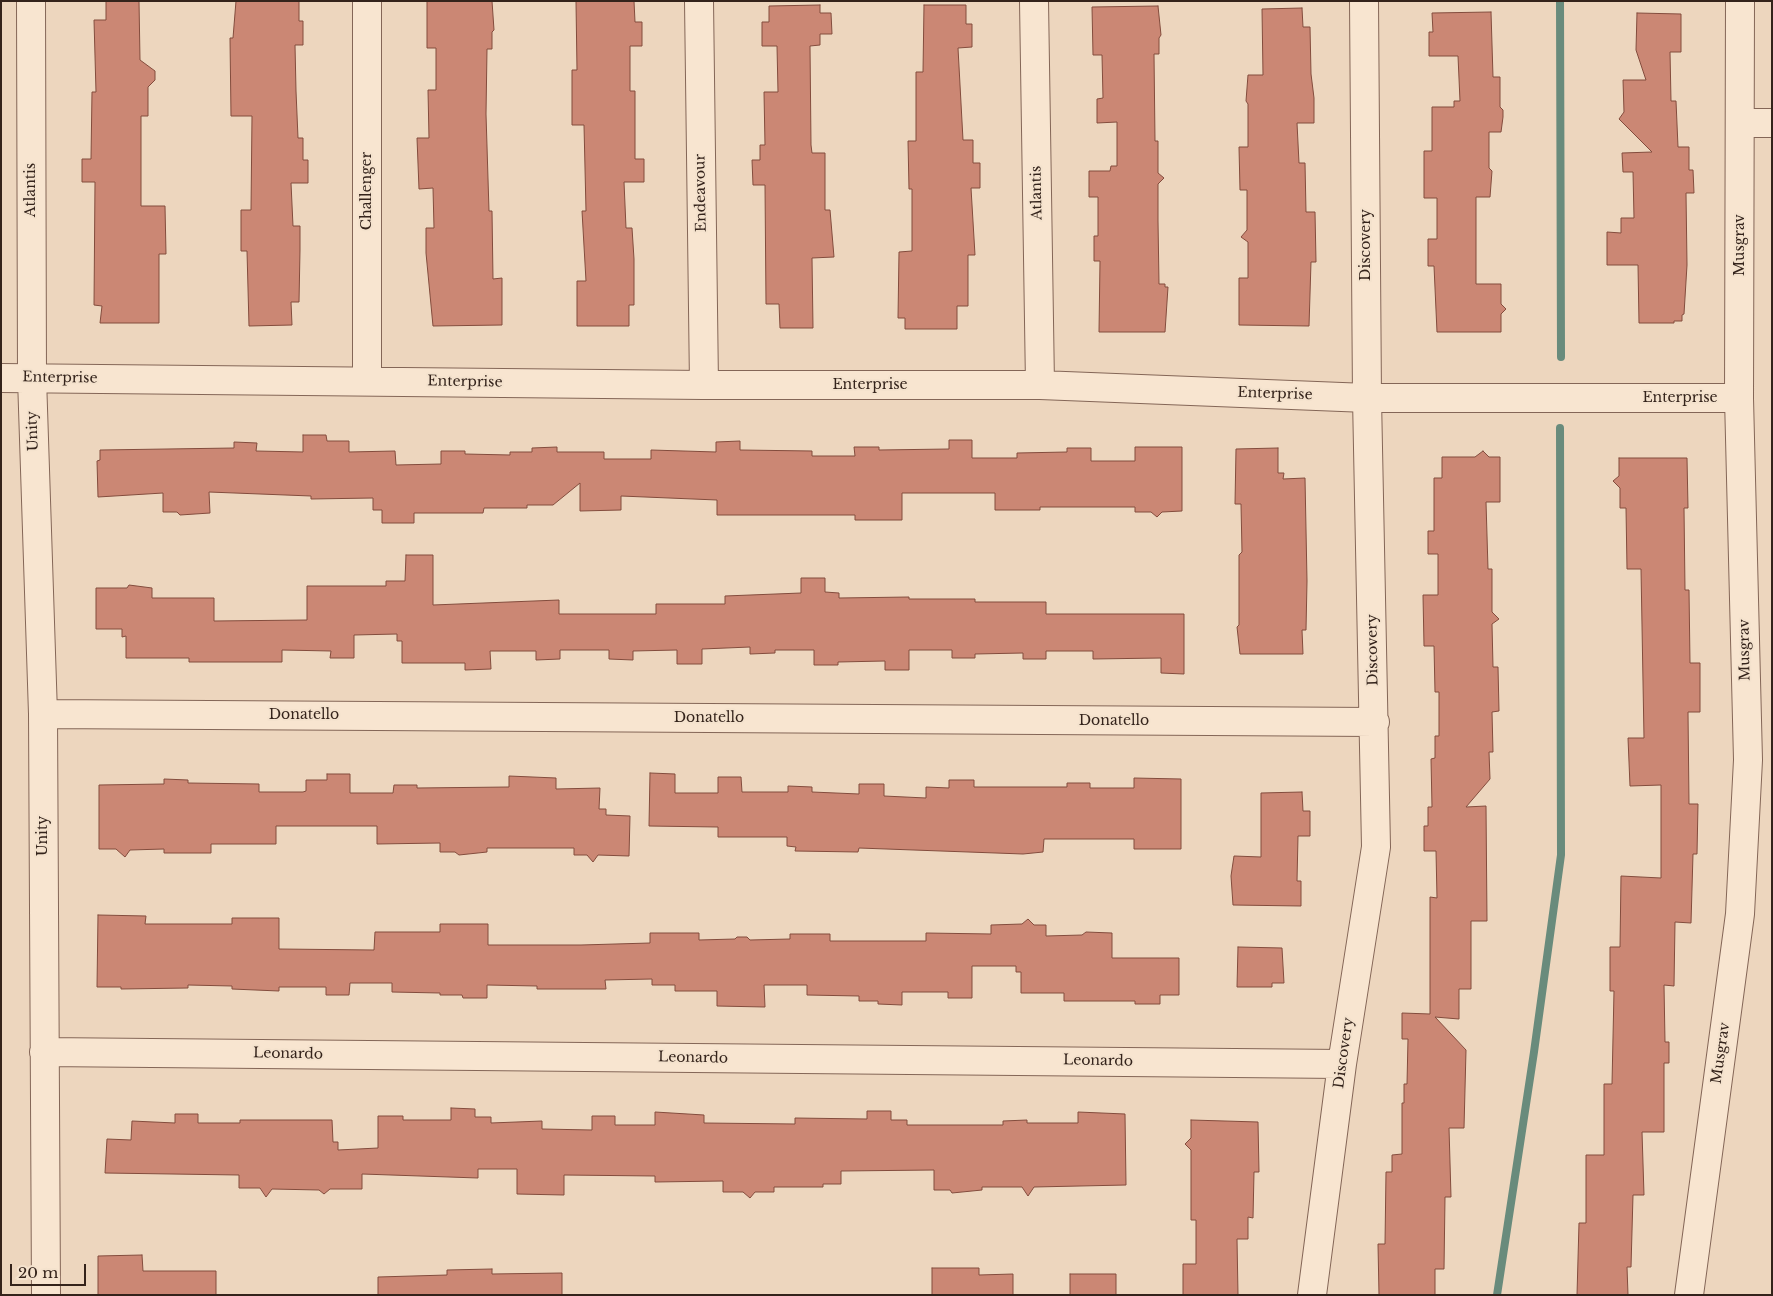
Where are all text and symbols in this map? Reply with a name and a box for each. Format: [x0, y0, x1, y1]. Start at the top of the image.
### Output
street label: Challenger [359, 152, 375, 230]
street label: Endeavour [692, 154, 710, 232]
street label: Atlantis [23, 163, 39, 217]
street label: Atlantis [1028, 166, 1046, 220]
street label: Discovery [1358, 209, 1374, 281]
street label: Musgrav [1732, 214, 1748, 276]
street label: Enterprise [22, 369, 98, 387]
street label: Enterprise [427, 373, 503, 391]
street label: Enterprise [832, 377, 908, 393]
street label: Enterprise [1237, 384, 1313, 404]
street label: Enterprise [1642, 390, 1718, 406]
street label: Unity [24, 411, 42, 451]
street label: Discovery [1364, 614, 1382, 686]
street label: Musgrav [1736, 619, 1754, 681]
street label: Donatello [269, 707, 339, 723]
street label: Donatello [674, 710, 744, 726]
street label: Donatello [1079, 713, 1149, 729]
street label: Unity [35, 816, 51, 856]
street label: Discovery [1331, 1016, 1357, 1090]
street label: Musgrav [1708, 1021, 1734, 1085]
street label: Leonardo [253, 1045, 323, 1063]
street label: Leonardo [658, 1049, 728, 1067]
street label: Leonardo [1063, 1052, 1133, 1070]
scale bar [12, 1254, 89, 1286]
text: 20 m [18, 1263, 58, 1282]

